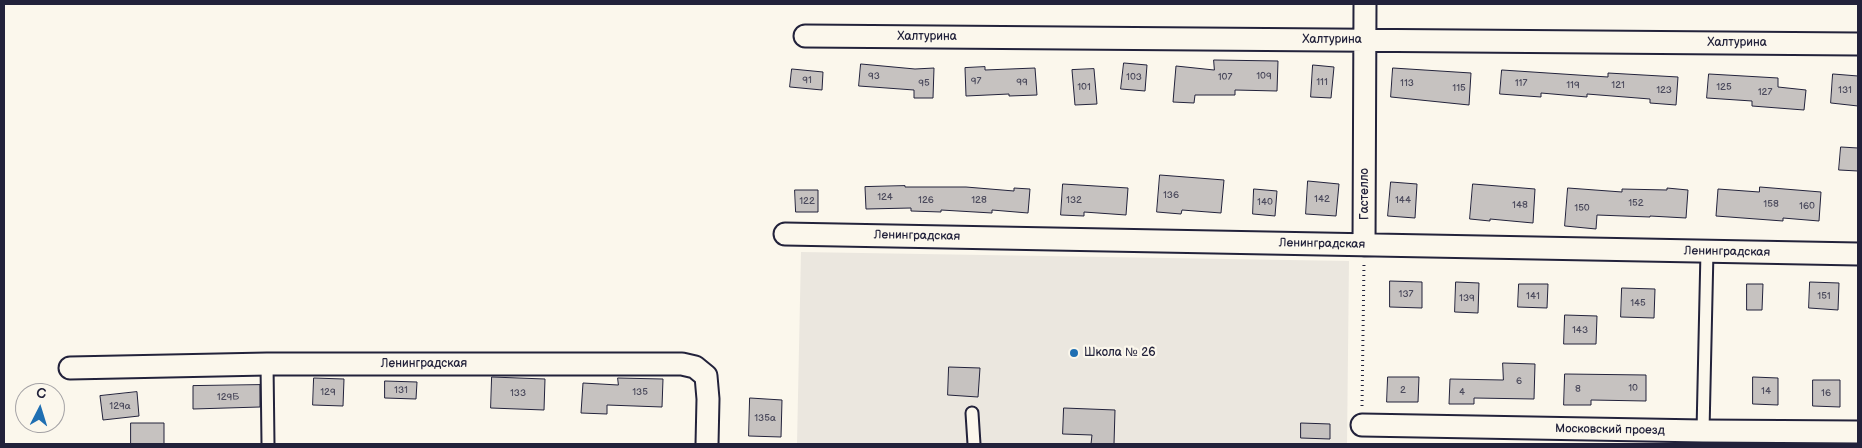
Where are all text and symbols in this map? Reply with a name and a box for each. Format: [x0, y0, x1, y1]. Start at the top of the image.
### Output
street label: Халтурина [897, 30, 957, 44]
street label: Халтурина [1302, 33, 1362, 47]
street label: Халтурина [1707, 36, 1767, 50]
house number: 93 [868, 70, 880, 82]
house number: 109 [1256, 70, 1272, 82]
house number: 103 [1126, 71, 1142, 83]
house number: 107 [1218, 71, 1232, 83]
house number: 91 [802, 74, 812, 86]
house number: 97 [971, 75, 981, 87]
house number: 99 [1016, 76, 1028, 88]
house number: 111 [1316, 76, 1328, 88]
house number: 95 [918, 77, 930, 89]
house number: 113 [1400, 77, 1414, 89]
house number: 117 [1515, 77, 1527, 89]
house number: 119 [1566, 79, 1580, 91]
house number: 121 [1611, 79, 1625, 91]
house number: 101 [1077, 81, 1091, 93]
house number: 125 [1716, 81, 1732, 93]
house number: 115 [1452, 82, 1466, 94]
house number: 123 [1656, 84, 1672, 96]
house number: 131 [1838, 84, 1852, 96]
house number: 127 [1758, 86, 1772, 98]
street label: Гастелло [1358, 168, 1372, 220]
house number: 136 [1163, 189, 1179, 201]
house number: 124 [877, 191, 893, 203]
house number: 142 [1314, 193, 1330, 205]
house number: 126 [918, 194, 934, 206]
house number: 128 [971, 194, 987, 206]
house number: 132 [1066, 194, 1082, 206]
house number: 144 [1395, 194, 1411, 206]
house number: 122 [799, 195, 815, 207]
house number: 140 [1257, 196, 1273, 208]
house number: 152 [1628, 197, 1644, 209]
house number: 158 [1763, 198, 1779, 210]
house number: 148 [1512, 199, 1528, 211]
house number: 160 [1799, 200, 1815, 212]
house number: 150 [1574, 202, 1590, 214]
street label: Ленинградская [874, 228, 960, 244]
street label: Ленинградская [1279, 236, 1365, 252]
street label: Ленинградская [1684, 244, 1770, 260]
house number: 137 [1399, 288, 1413, 300]
house number: 141 [1526, 290, 1540, 302]
house number: 151 [1817, 290, 1831, 302]
house number: 139 [1459, 292, 1475, 304]
house number: 145 [1630, 297, 1646, 309]
house number: 143 [1572, 324, 1588, 336]
place label: Школа № 26 [1084, 346, 1156, 360]
marker: Школа № 26 [1068, 347, 1080, 359]
street label: Ленинградская [381, 357, 467, 371]
house number: 6 [1516, 375, 1522, 387]
house number: 10 [1628, 382, 1638, 394]
north arrow [15, 383, 65, 433]
house number: 8 [1575, 383, 1581, 395]
house number: 131 [394, 384, 408, 396]
house number: 2 [1400, 384, 1406, 396]
text: С [36, 385, 47, 402]
house number: 14 [1761, 385, 1771, 397]
house number: 129 [320, 386, 336, 398]
house number: 135 [632, 386, 648, 398]
house number: 4 [1459, 386, 1465, 398]
house number: 133 [510, 387, 526, 399]
house number: 16 [1821, 387, 1831, 399]
house number: 129Б [217, 391, 239, 403]
house number: 129а [109, 400, 131, 412]
house number: 135а [754, 412, 776, 424]
street label: Московский проезд [1555, 422, 1665, 438]

